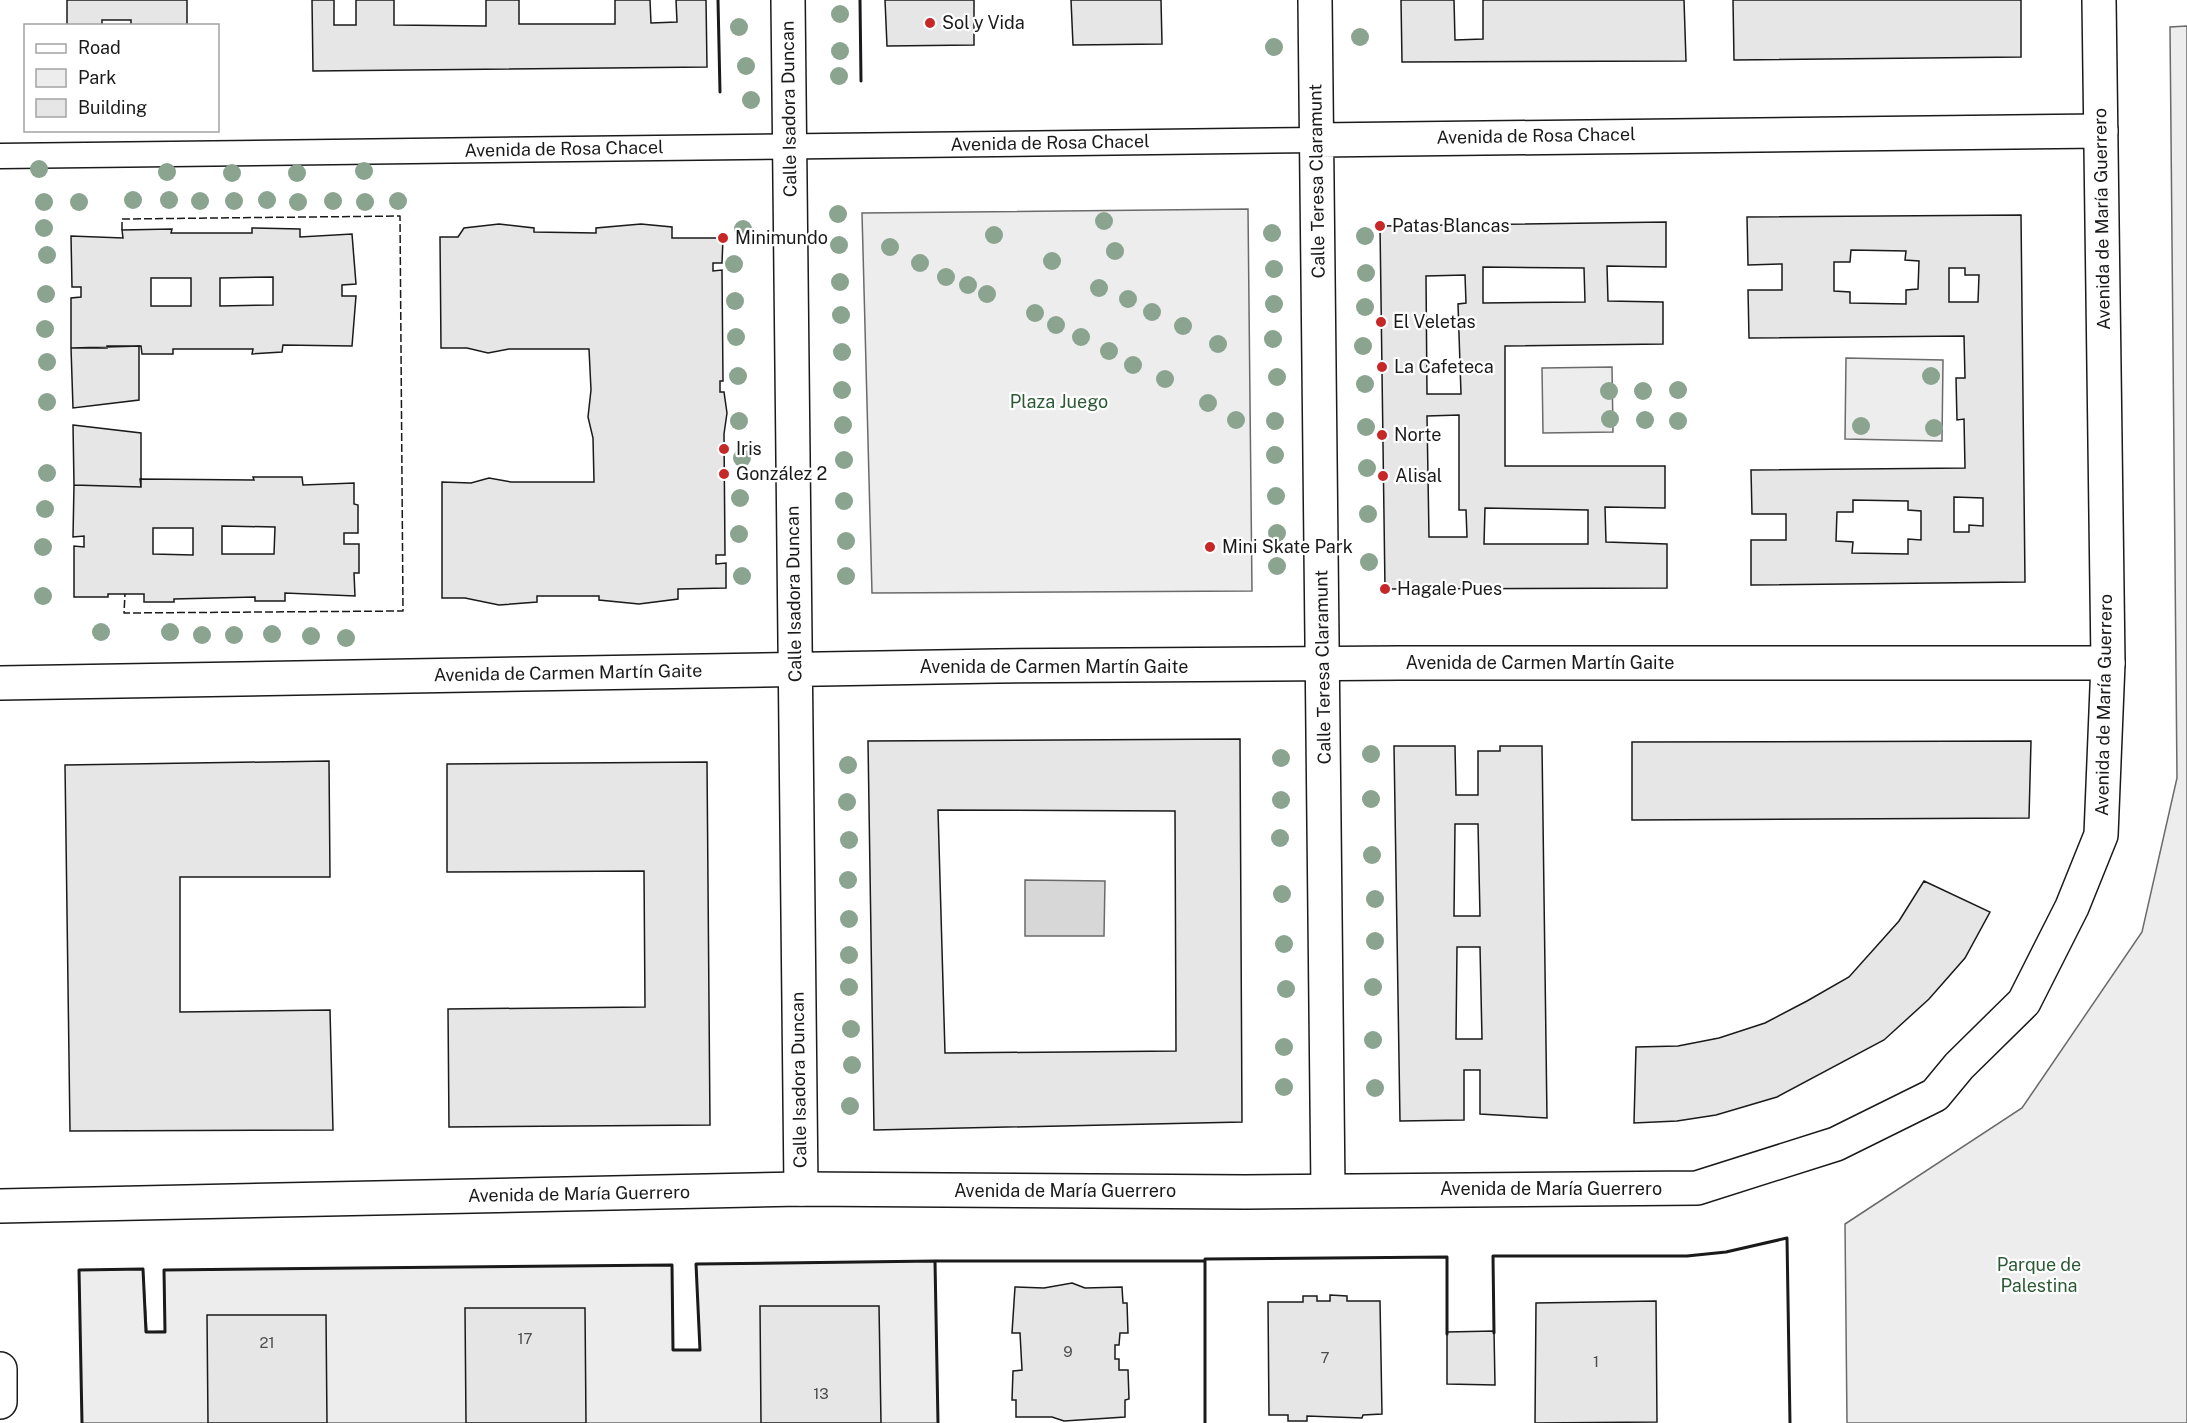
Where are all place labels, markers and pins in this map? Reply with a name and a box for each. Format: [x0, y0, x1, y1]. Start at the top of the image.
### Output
place label: Sol y Vida [942, 12, 1025, 33]
marker: Sol y Vida [923, 16, 937, 30]
place label: Patas Blancas [1392, 215, 1510, 236]
marker: Patas Blancas [1373, 219, 1387, 233]
place label: Minimundo [735, 227, 828, 248]
marker: Minimundo [716, 231, 730, 245]
place label: El Veletas [1393, 311, 1476, 332]
marker: El Veletas [1374, 315, 1388, 329]
place label: La Cafeteca [1394, 356, 1494, 377]
marker: La Cafeteca [1375, 360, 1389, 374]
place label: Norte [1394, 424, 1441, 445]
marker: Norte [1375, 428, 1389, 442]
place label: Iris [736, 438, 762, 459]
marker: Iris [717, 442, 731, 456]
place label: González 2 [736, 463, 827, 484]
place label: Alisal [1395, 465, 1442, 486]
marker: González 2 [717, 467, 731, 481]
marker: Alisal [1376, 469, 1390, 483]
place label: Mini Skate Park [1222, 536, 1353, 557]
marker: Mini Skate Park [1203, 540, 1217, 554]
place label: Hagale Pues [1397, 578, 1502, 599]
marker: Hagale Pues [1378, 582, 1392, 596]

